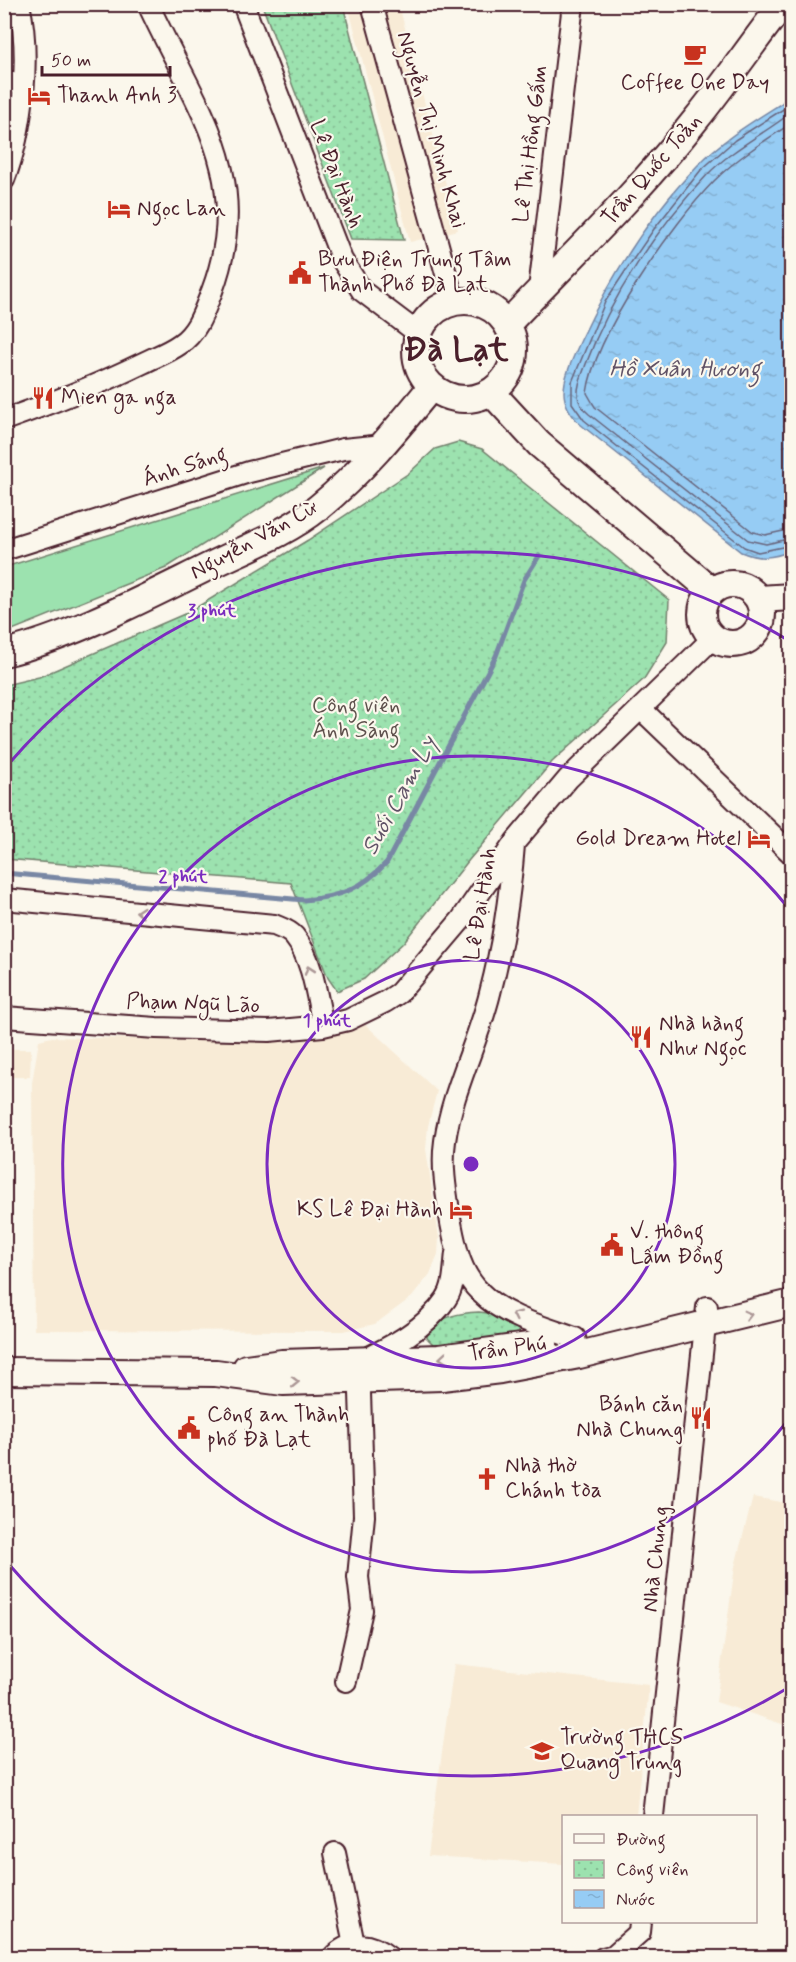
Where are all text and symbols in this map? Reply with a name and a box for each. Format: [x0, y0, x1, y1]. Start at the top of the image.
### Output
street label: Nguyễn Thị Minh Khai [387, 28, 473, 233]
scale bar [42, 39, 170, 77]
cafe icon: Coffee One Day [682, 41, 708, 67]
text: 50 m [51, 49, 91, 73]
street label: Lê Thị Hồng Gấm [507, 64, 558, 225]
place label: Coffee One Day [621, 69, 769, 97]
place label: Thanh Anh 3 [57, 82, 177, 110]
hotel icon: Thanh Anh 3 [26, 83, 52, 109]
street label: Trần Quốc Toản [595, 108, 709, 232]
street label: Lê Đại Hành [303, 116, 369, 232]
place label: Ngọc Lan [137, 195, 226, 226]
hotel icon: Ngọc Lan [106, 196, 132, 222]
place label: Bưu Điện Trung Tâm Thành Phố Đà Lạt [318, 246, 512, 299]
public building icon: Bưu Điện Trung Tâm Thành Phố Đà Lạt [287, 260, 313, 286]
district label: Đà Lạt [403, 328, 510, 373]
water label: Hồ Xuân Hương [609, 354, 763, 388]
place label: Mien ga nga [61, 384, 177, 415]
restaurant icon: Mien ga nga [30, 385, 56, 411]
street label: Ánh Sáng [139, 439, 232, 497]
street label: Nguyễn Văn Cừ [185, 493, 324, 589]
text: 3 phút [188, 599, 237, 623]
park label: Công viên Ánh Sáng [312, 692, 400, 748]
water label: Suối Cam Ly [355, 730, 446, 861]
place label: Gold Dream Hotel [575, 825, 741, 853]
hotel icon: Gold Dream Hotel [746, 826, 772, 852]
street label: Lê Đại Hành [458, 846, 504, 962]
text: 2 phút [158, 865, 208, 889]
one-way arrow [135, 906, 144, 919]
one-way arrow [303, 965, 316, 976]
street label: Phạm Ngũ Lão [126, 988, 260, 1023]
text: 1 phút [303, 1009, 352, 1033]
place label: Nhà hàng Như Ngọc [659, 1010, 747, 1066]
restaurant icon: Nhà hàng Như Ngọc [628, 1024, 654, 1050]
centre of rings [461, 1154, 481, 1174]
place label: KS Lê Đại Hành [297, 1196, 443, 1224]
hotel icon: KS Lê Đại Hành [448, 1197, 474, 1223]
place label: V. thông Lấm Đồng [630, 1218, 723, 1274]
public building icon: V. thông Lấm Đồng [599, 1232, 625, 1258]
one-way arrow [743, 1309, 753, 1322]
one-way arrow [512, 1311, 523, 1322]
street label: Trần Phú [466, 1330, 548, 1368]
one-way arrow [439, 1351, 448, 1364]
one-way arrow [291, 1375, 300, 1388]
place label: Bánh căn Nhà Chung [576, 1391, 683, 1445]
place label: Công an Thành phố Đà Lạt [207, 1401, 349, 1454]
restaurant icon: Bánh căn Nhà Chung [688, 1405, 714, 1431]
public building icon: Công an Thành phố Đà Lạt [176, 1415, 202, 1441]
place label: Nhà thờ Chánh tòa [505, 1452, 602, 1505]
church icon: Nhà thờ Chánh tòa [474, 1466, 500, 1492]
street label: Nhà Chung [636, 1504, 676, 1614]
place label: Trường THCS Quang Trung [560, 1724, 683, 1780]
school or university icon: Trường THCS Quang Trung [529, 1738, 555, 1764]
legend [562, 1815, 757, 1923]
text: Đường [616, 1828, 666, 1854]
text: Công viên [616, 1858, 689, 1884]
text: Nước [616, 1888, 655, 1912]

